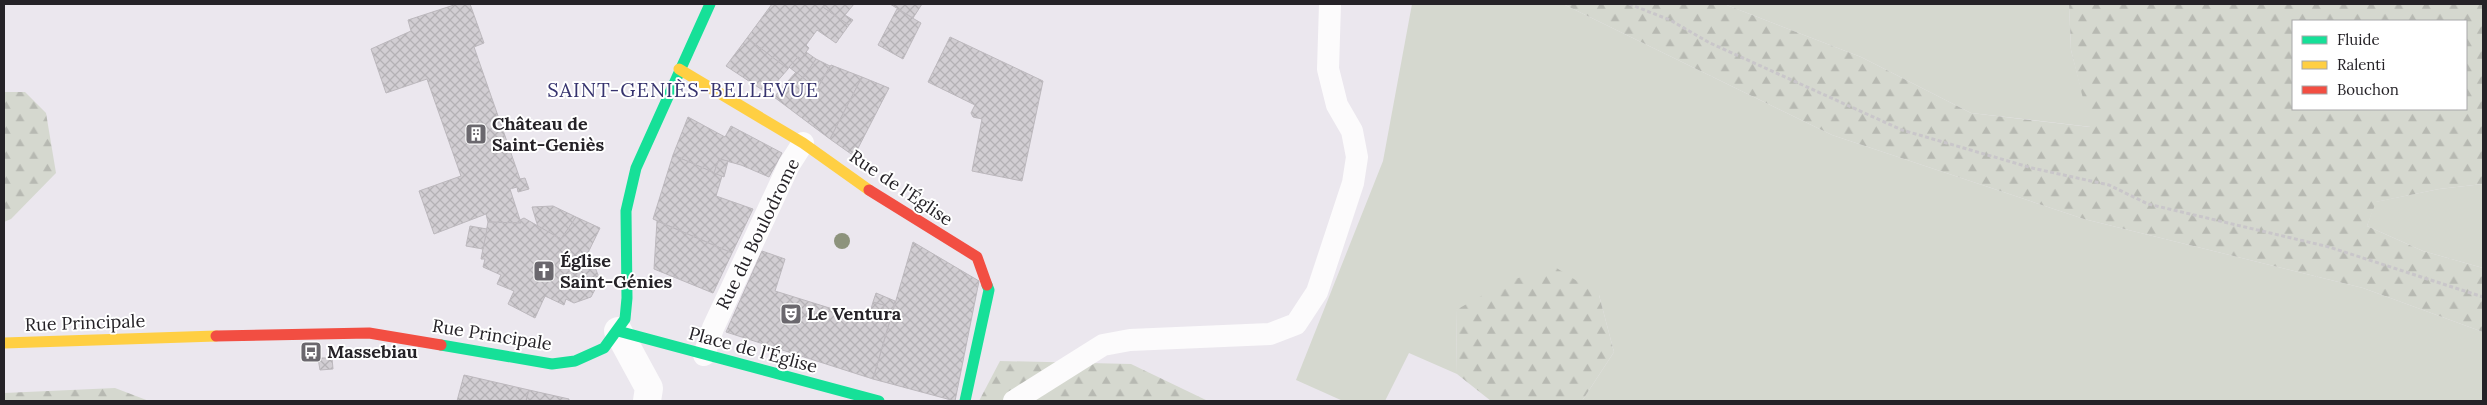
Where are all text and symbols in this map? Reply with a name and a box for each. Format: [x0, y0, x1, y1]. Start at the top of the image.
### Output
legend [2292, 20, 2467, 110]
text: Fluide [2337, 30, 2380, 49]
text: Ralenti [2337, 55, 2385, 74]
district label: SAINT-GENIÈS-BELLEVUE [547, 77, 819, 102]
text: Bouchon [2337, 80, 2399, 99]
place label: Château de Saint-Geniès [492, 112, 605, 156]
building icon: Château de Saint-Geniès [464, 122, 488, 146]
street label: Rue de l'Église [845, 145, 958, 231]
street label: Rue du Boulodrome [711, 154, 804, 313]
place label: Église Saint-Génies [560, 249, 673, 293]
church icon: Église Saint-Génies [532, 259, 556, 283]
theatre icon: Le Ventura [779, 302, 803, 326]
place label: Le Ventura [807, 302, 902, 325]
street label: Rue Principale [24, 309, 146, 336]
street label: Rue Principale [431, 314, 554, 355]
street label: Place de l'Église [686, 321, 820, 378]
bus stop icon: Massebiau [299, 340, 323, 364]
place label: Massebiau [327, 340, 418, 363]

